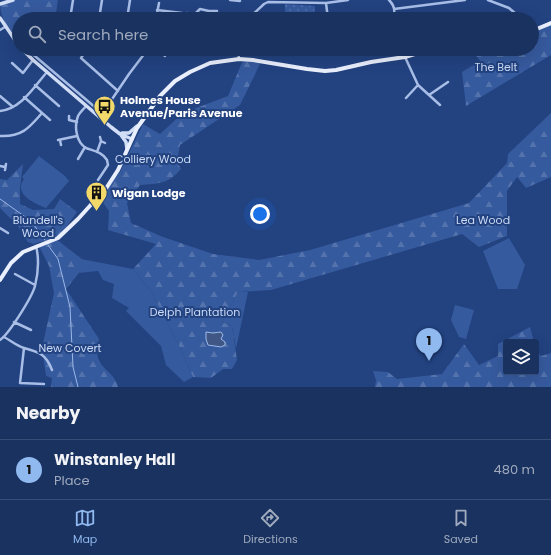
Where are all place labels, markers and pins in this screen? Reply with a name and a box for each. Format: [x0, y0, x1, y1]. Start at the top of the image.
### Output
place label: Holmes House Avenue/Paris Avenue [120, 92, 243, 121]
bus stop icon: Holmes House Avenue/Paris Avenue [92, 93, 118, 126]
building icon: Wigan Lodge [83, 180, 109, 213]
place label: Wigan Lodge [112, 185, 186, 201]
pin: 1 [416, 328, 442, 361]

